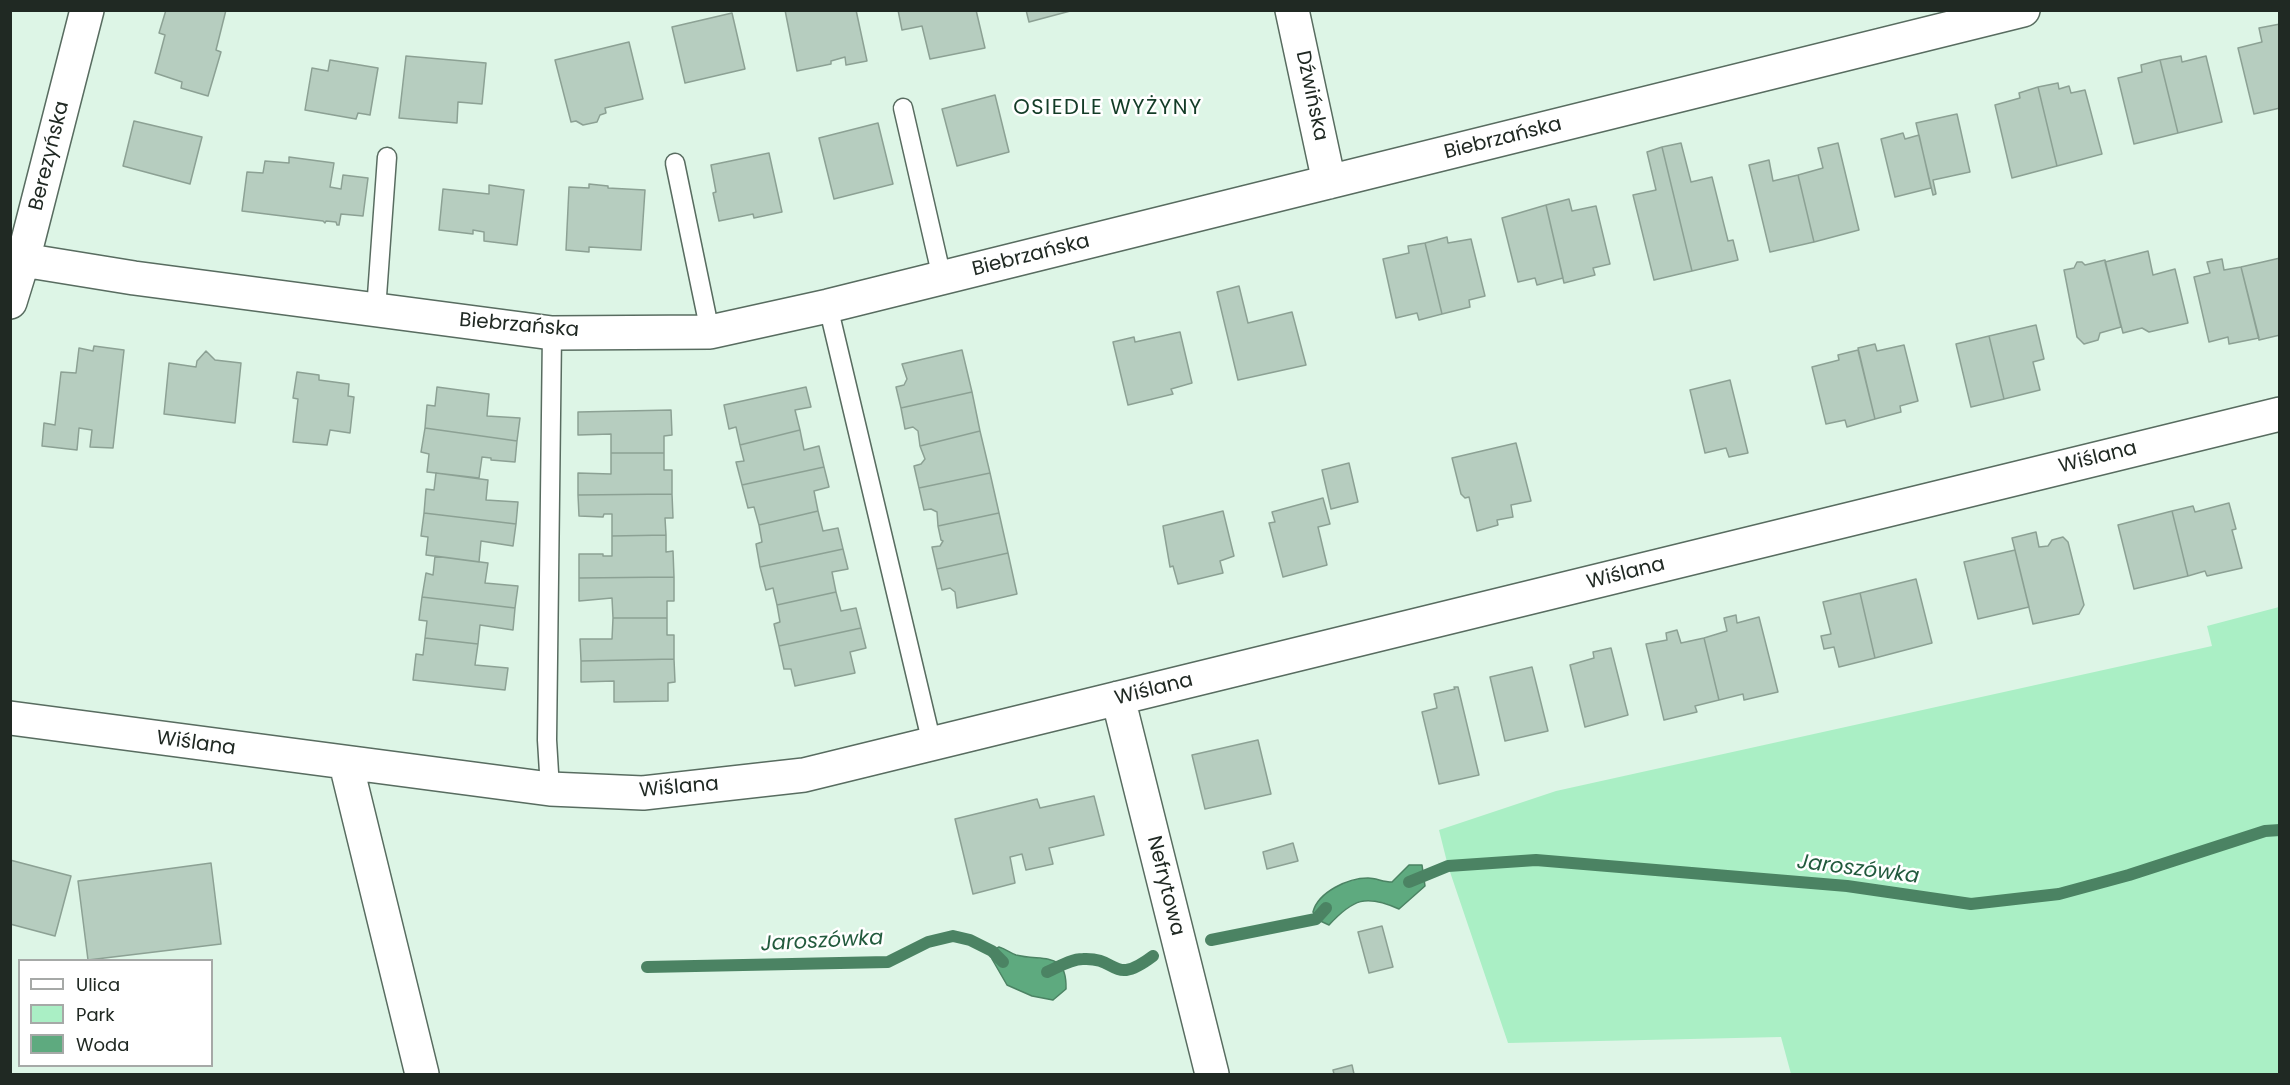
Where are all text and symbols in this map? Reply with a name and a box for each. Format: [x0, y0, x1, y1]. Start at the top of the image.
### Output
street label: Dźwińska [1290, 49, 1332, 143]
district label: OSIEDLE WYŻYNY [1013, 96, 1203, 122]
street label: Berezyńska [25, 99, 75, 213]
street label: Biebrzańska [1442, 113, 1564, 165]
street label: Biebrzańska [970, 230, 1092, 282]
street label: Biebrzańska [458, 309, 580, 343]
street label: Wiślana [2056, 437, 2140, 479]
street label: Wiślana [1584, 553, 1668, 595]
street label: Wiślana [1112, 669, 1196, 711]
street label: Wiślana [155, 727, 237, 761]
street label: Wiślana [638, 773, 720, 803]
street label: Nefrytowa [1141, 834, 1189, 938]
water label: Jaroszówka [1796, 850, 1920, 890]
water label: Jaroszówka [760, 926, 884, 958]
legend [18, 959, 213, 1067]
text: Ulica [76, 972, 120, 997]
text: Park [76, 1002, 115, 1027]
text: Woda [76, 1032, 129, 1057]

